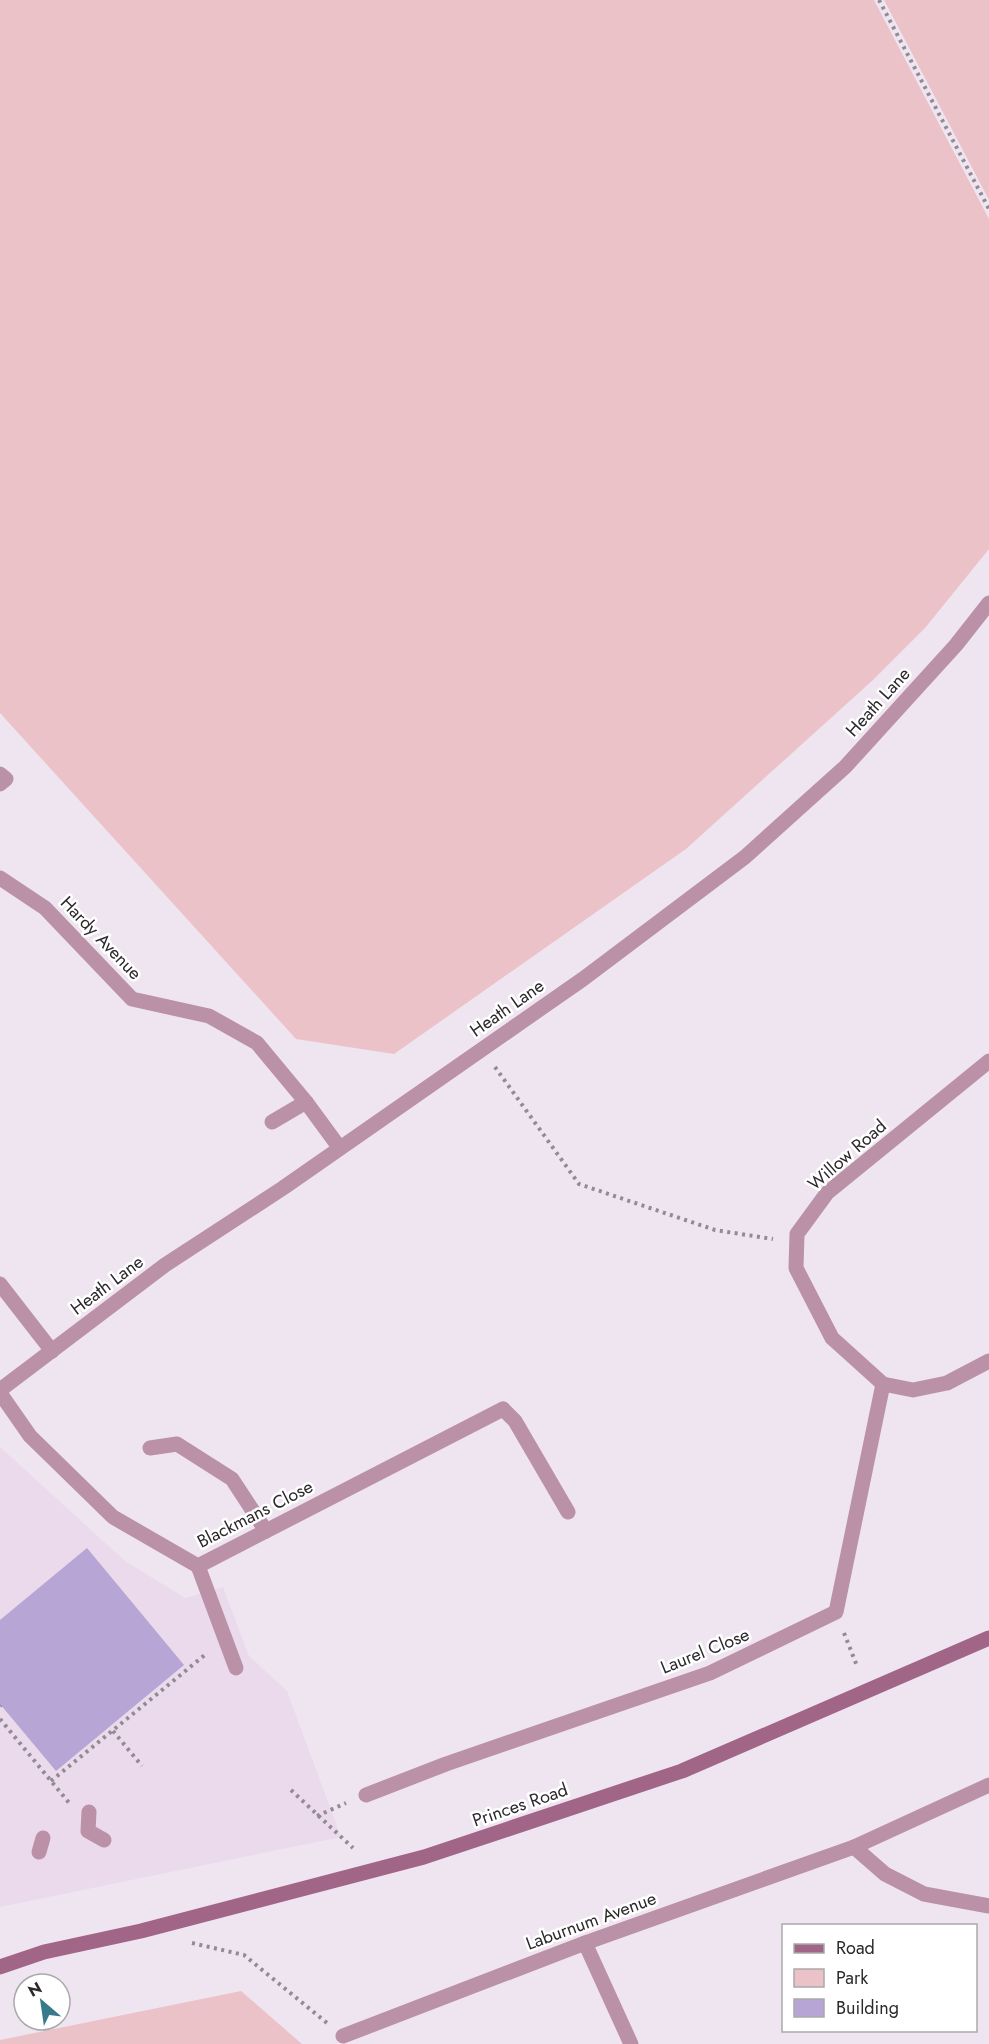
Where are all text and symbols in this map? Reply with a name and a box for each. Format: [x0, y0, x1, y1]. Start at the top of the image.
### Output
street label: Heath Lane [840, 662, 916, 742]
street label: Hardy Avenue [54, 890, 148, 986]
street label: Heath Lane [465, 973, 549, 1043]
street label: Willow Road [802, 1113, 892, 1197]
street label: Heath Lane [65, 1249, 149, 1321]
street label: Blackmans Close [193, 1474, 317, 1554]
street label: Laurel Close [657, 1621, 753, 1681]
street label: Princes Road [469, 1777, 571, 1833]
street label: Laburnum Avenue [522, 1885, 660, 1957]
legend [782, 1924, 977, 2032]
text: Road [836, 1935, 875, 1961]
text: Park [836, 1965, 868, 1991]
north arrow [12, 1972, 72, 2032]
text: N [24, 1976, 46, 2002]
text: Building [836, 1995, 899, 2021]

